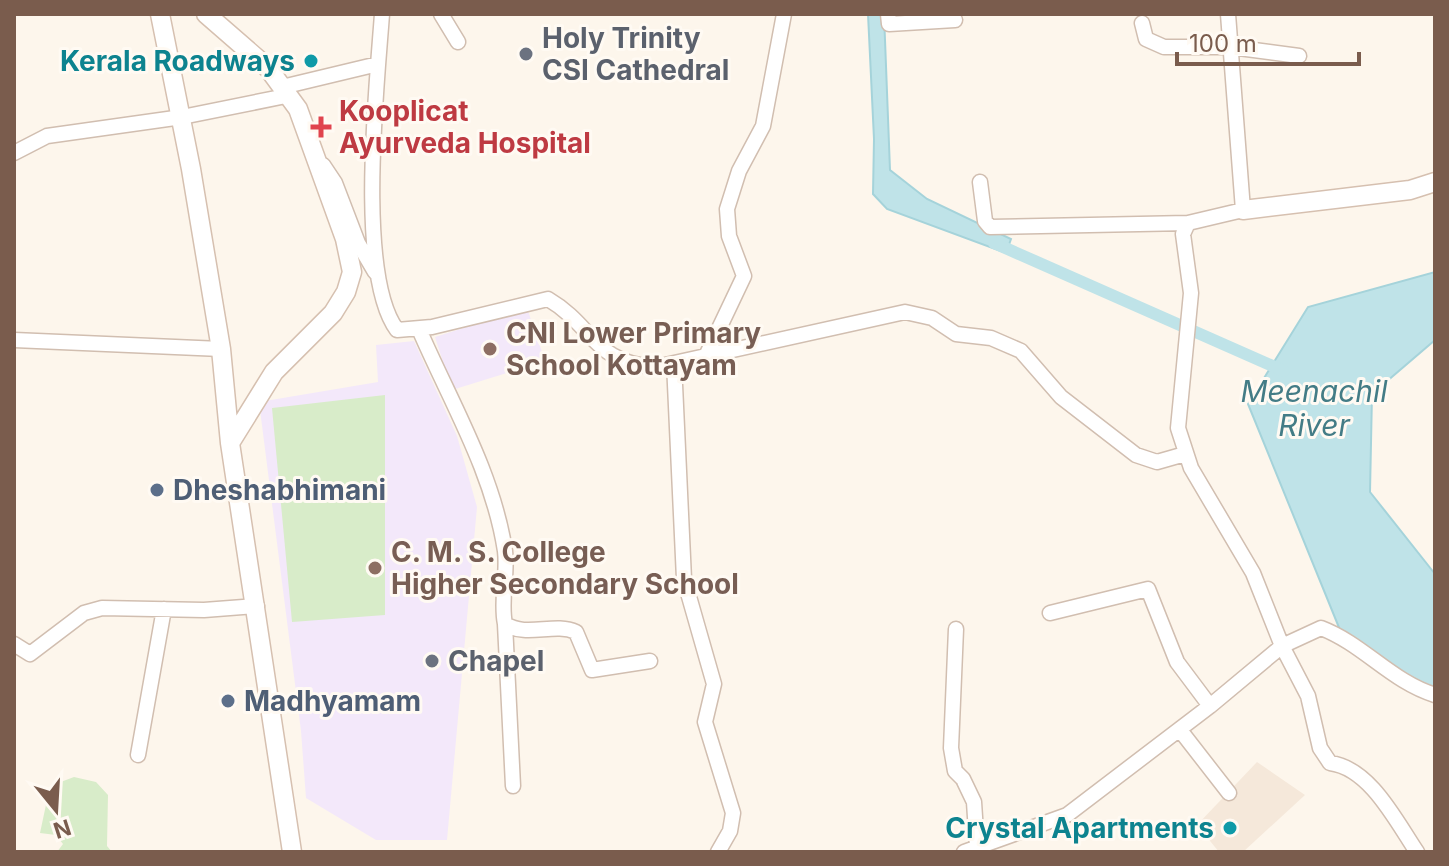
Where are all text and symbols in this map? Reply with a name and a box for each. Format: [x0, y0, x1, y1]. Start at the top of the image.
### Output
scale bar [1177, 16, 1359, 66]
place label: Holy Trinity CSI Cathedral [542, 21, 729, 87]
text: 100 m [1189, 29, 1257, 58]
place label: Kerala Roadways [60, 44, 295, 78]
marker: Holy Trinity CSI Cathedral [517, 45, 535, 63]
marker: Kerala Roadways [302, 52, 320, 70]
place label: Kooplicat Ayurveda Hospital [339, 94, 591, 160]
marker: Kooplicat Ayurveda Hospital [310, 116, 332, 138]
place label: CNI Lower Primary School Kottayam [506, 316, 761, 382]
marker: CNI Lower Primary School Kottayam [481, 340, 499, 358]
water label: Meenachil River [1240, 373, 1388, 443]
place label: Dheshabhimani [173, 473, 386, 507]
marker: Dheshabhimani [148, 481, 166, 499]
place label: C. M. S. College Higher Secondary School [391, 535, 739, 601]
marker: C. M. S. College Higher Secondary School [366, 559, 384, 577]
place label: Chapel [448, 644, 544, 678]
marker: Chapel [423, 652, 441, 670]
place label: Madhyamam [244, 684, 421, 718]
marker: Madhyamam [219, 692, 237, 710]
north arrow [16, 770, 96, 850]
place label: Crystal Apartments [945, 811, 1214, 845]
text: N [50, 814, 74, 844]
marker: Crystal Apartments [1221, 819, 1239, 837]

